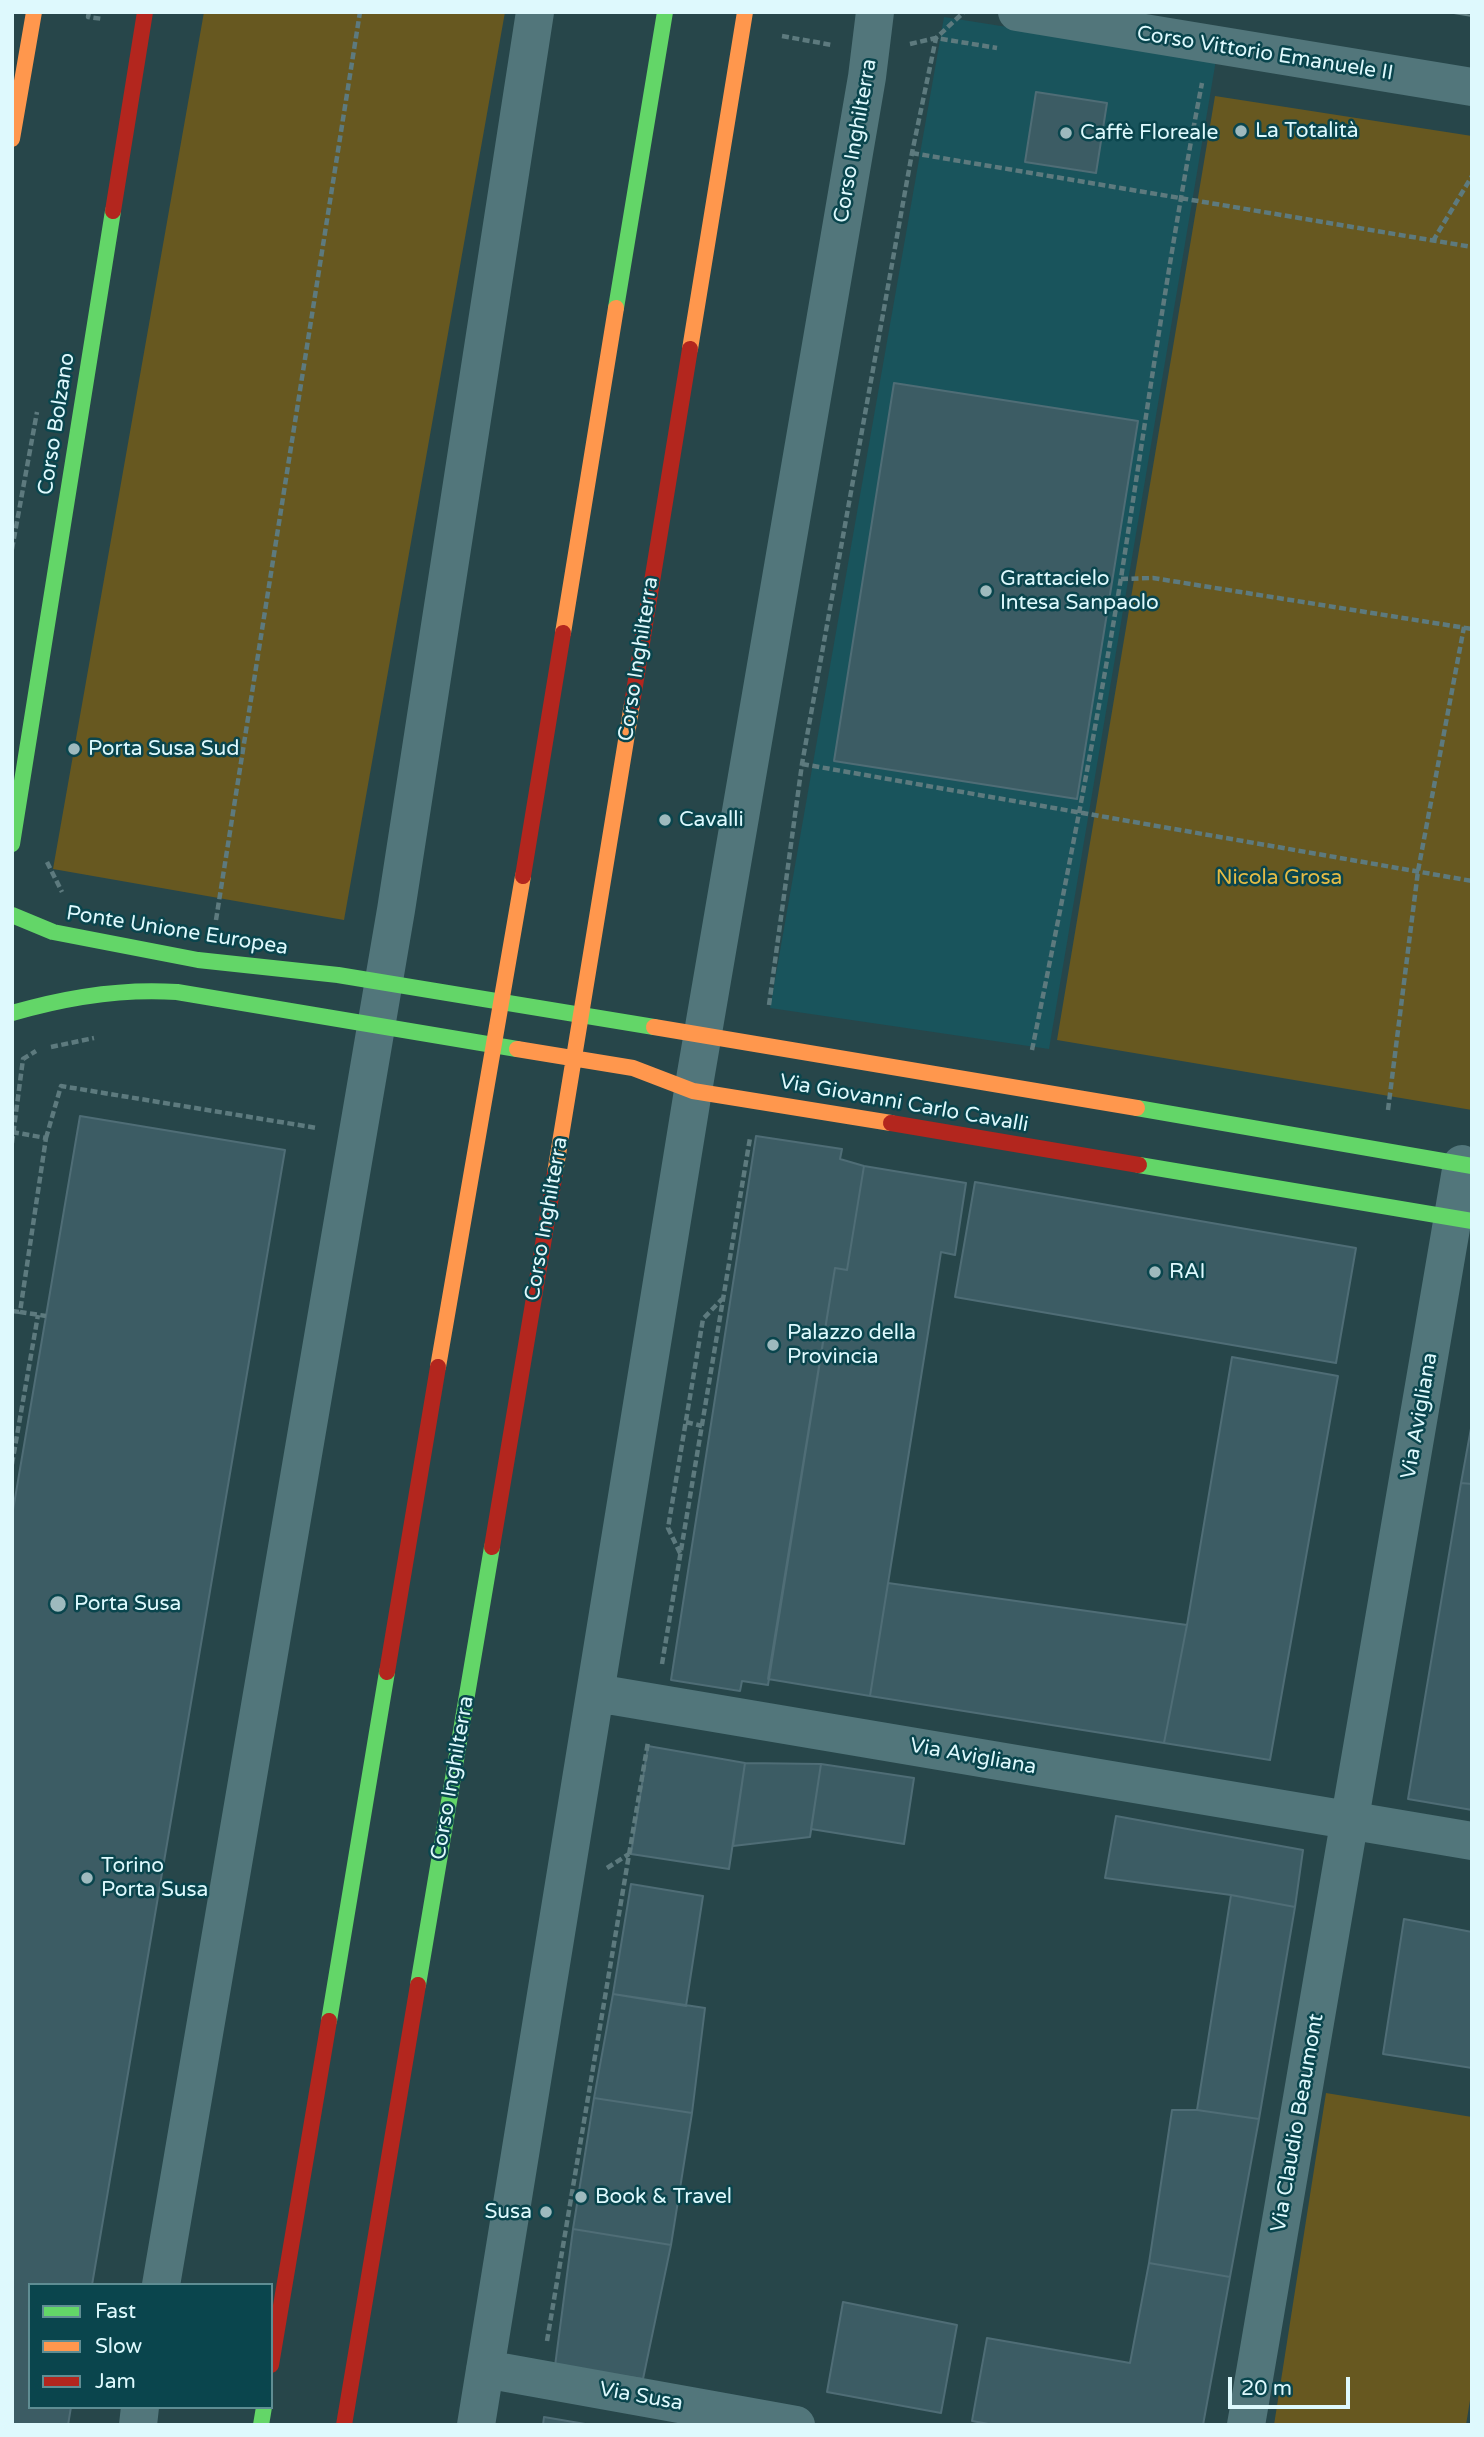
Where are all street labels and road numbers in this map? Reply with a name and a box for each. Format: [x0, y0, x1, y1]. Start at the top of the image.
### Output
street label: Corso Vittorio Emanuele II [1135, 21, 1395, 87]
street label: Corso Inghilterra [829, 57, 883, 225]
street label: Corso Bolzano [33, 351, 81, 497]
street label: Corso Inghilterra [614, 575, 664, 743]
street label: Ponte Unione Europea [64, 901, 290, 961]
street label: Via Giovanni Carlo Cavalli [778, 1070, 1030, 1138]
street label: Corso Inghilterra [520, 1135, 574, 1303]
street label: Via Avigliana [1396, 1351, 1444, 1481]
street label: Corso Inghilterra [426, 1694, 480, 1862]
street label: Via Avigliana [908, 1733, 1038, 1781]
street label: Via Claudio Beaumont [1266, 2012, 1330, 2234]
street label: Via Susa [597, 2377, 685, 2417]

